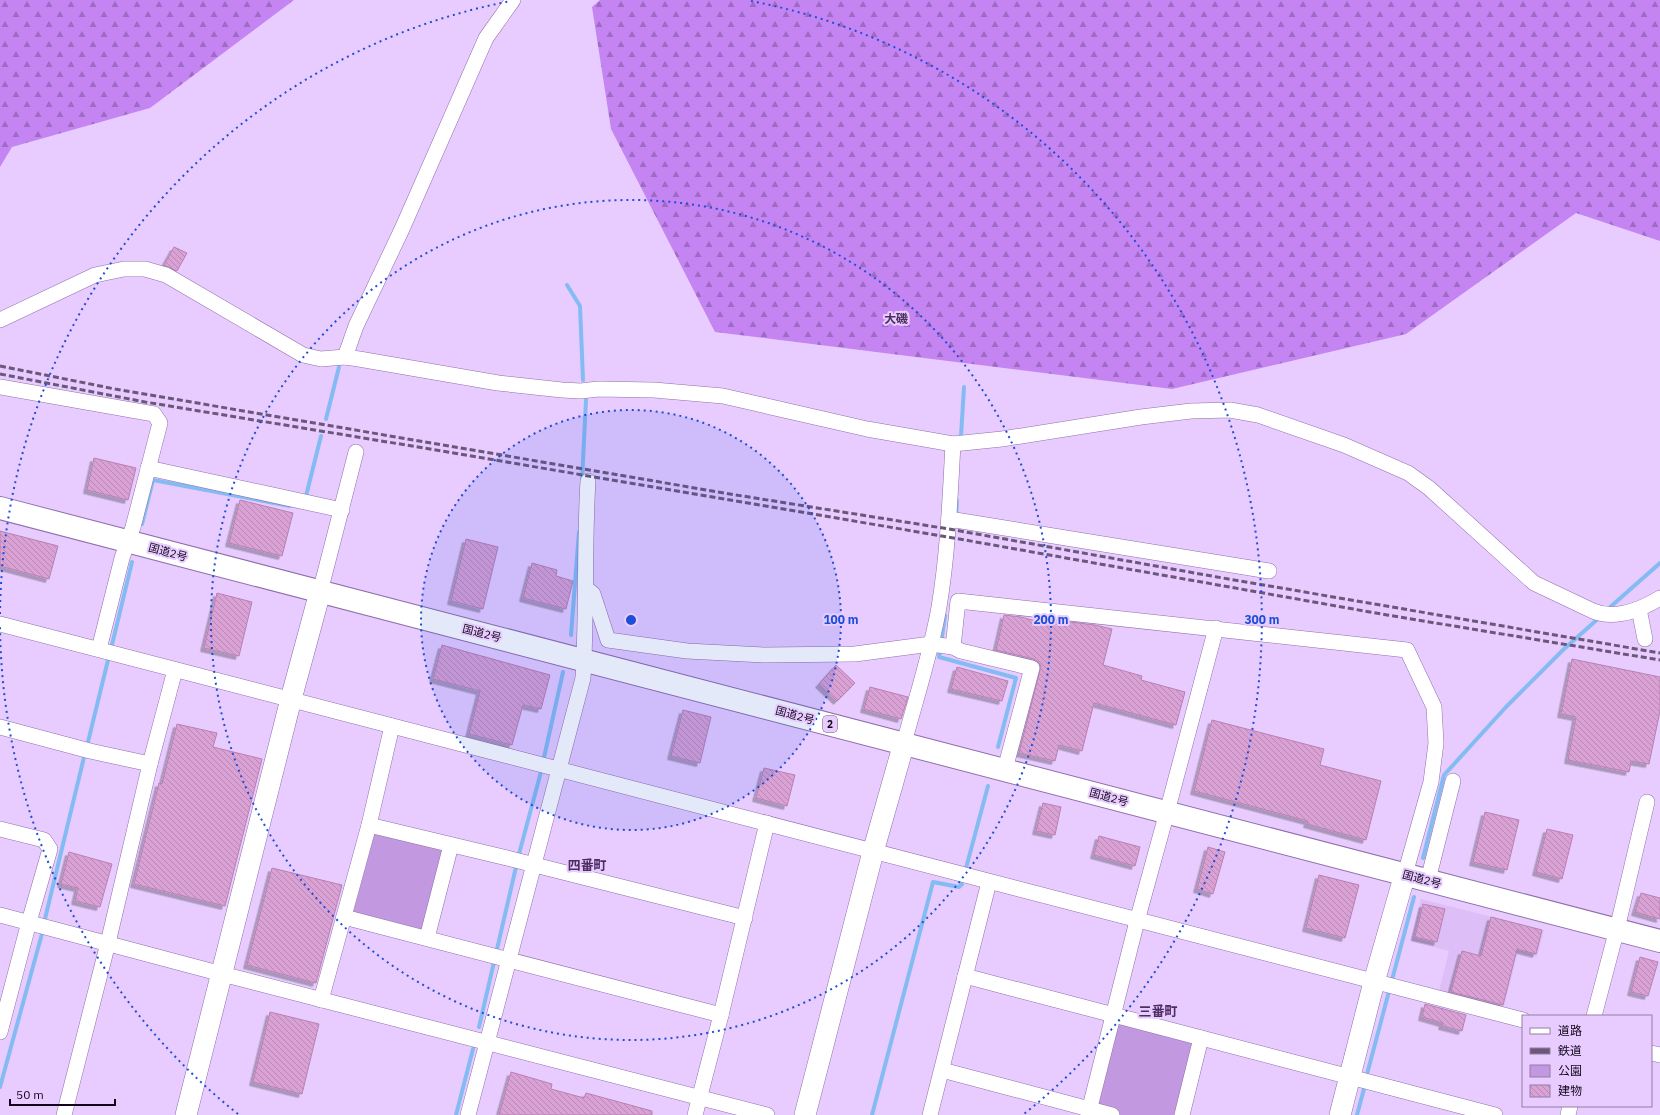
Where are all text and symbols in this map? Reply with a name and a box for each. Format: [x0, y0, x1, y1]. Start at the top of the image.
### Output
district label: 大磯 [884, 311, 908, 326]
street label: 国道2号 [147, 540, 189, 564]
text: 100 m [823, 612, 859, 627]
text: 200 m [1033, 612, 1069, 627]
text: 300 m [1244, 612, 1280, 627]
centre of rings [624, 613, 638, 627]
street label: 国道2号 [461, 621, 503, 645]
street label: 国道2号 [774, 703, 816, 727]
road number: 2 [823, 716, 837, 732]
street label: 国道2号 [1088, 785, 1130, 809]
district label: 四番町 [567, 857, 607, 874]
street label: 国道2号 [1401, 867, 1443, 891]
district label: 三番町 [1138, 1003, 1178, 1020]
legend [1522, 1015, 1652, 1107]
text: 道路 [1558, 1023, 1582, 1038]
text: 鉄道 [1558, 1043, 1582, 1058]
text: 公園 [1558, 1063, 1582, 1078]
scale bar [10, 1081, 115, 1107]
text: 建物 [1558, 1083, 1582, 1098]
text: 50 m [16, 1087, 44, 1102]

